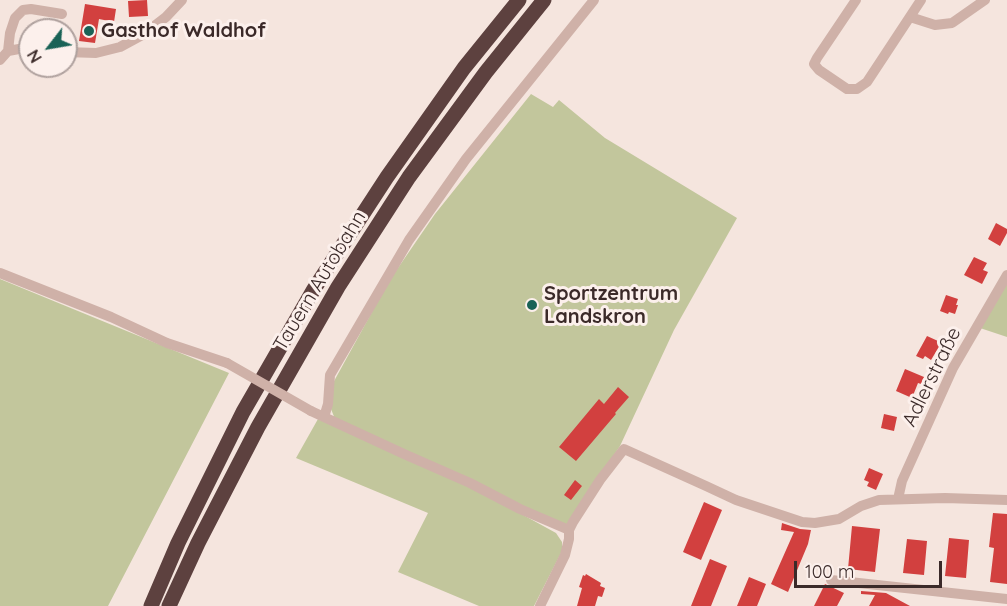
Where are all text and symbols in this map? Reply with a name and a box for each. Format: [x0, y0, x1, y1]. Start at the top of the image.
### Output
north arrow [18, 18, 78, 78]
place label: Gasthof Waldhof [101, 19, 266, 43]
marker: Gasthof Waldhof [82, 24, 96, 38]
text: N [23, 46, 46, 66]
street label: Tauern Autobahn [269, 206, 371, 356]
place label: Sportzentrum Landskron [544, 282, 678, 329]
marker: Sportzentrum Landskron [525, 298, 539, 312]
street label: Adlerstraße [898, 323, 966, 431]
scale bar [797, 549, 946, 587]
text: 100 m [805, 560, 854, 583]

